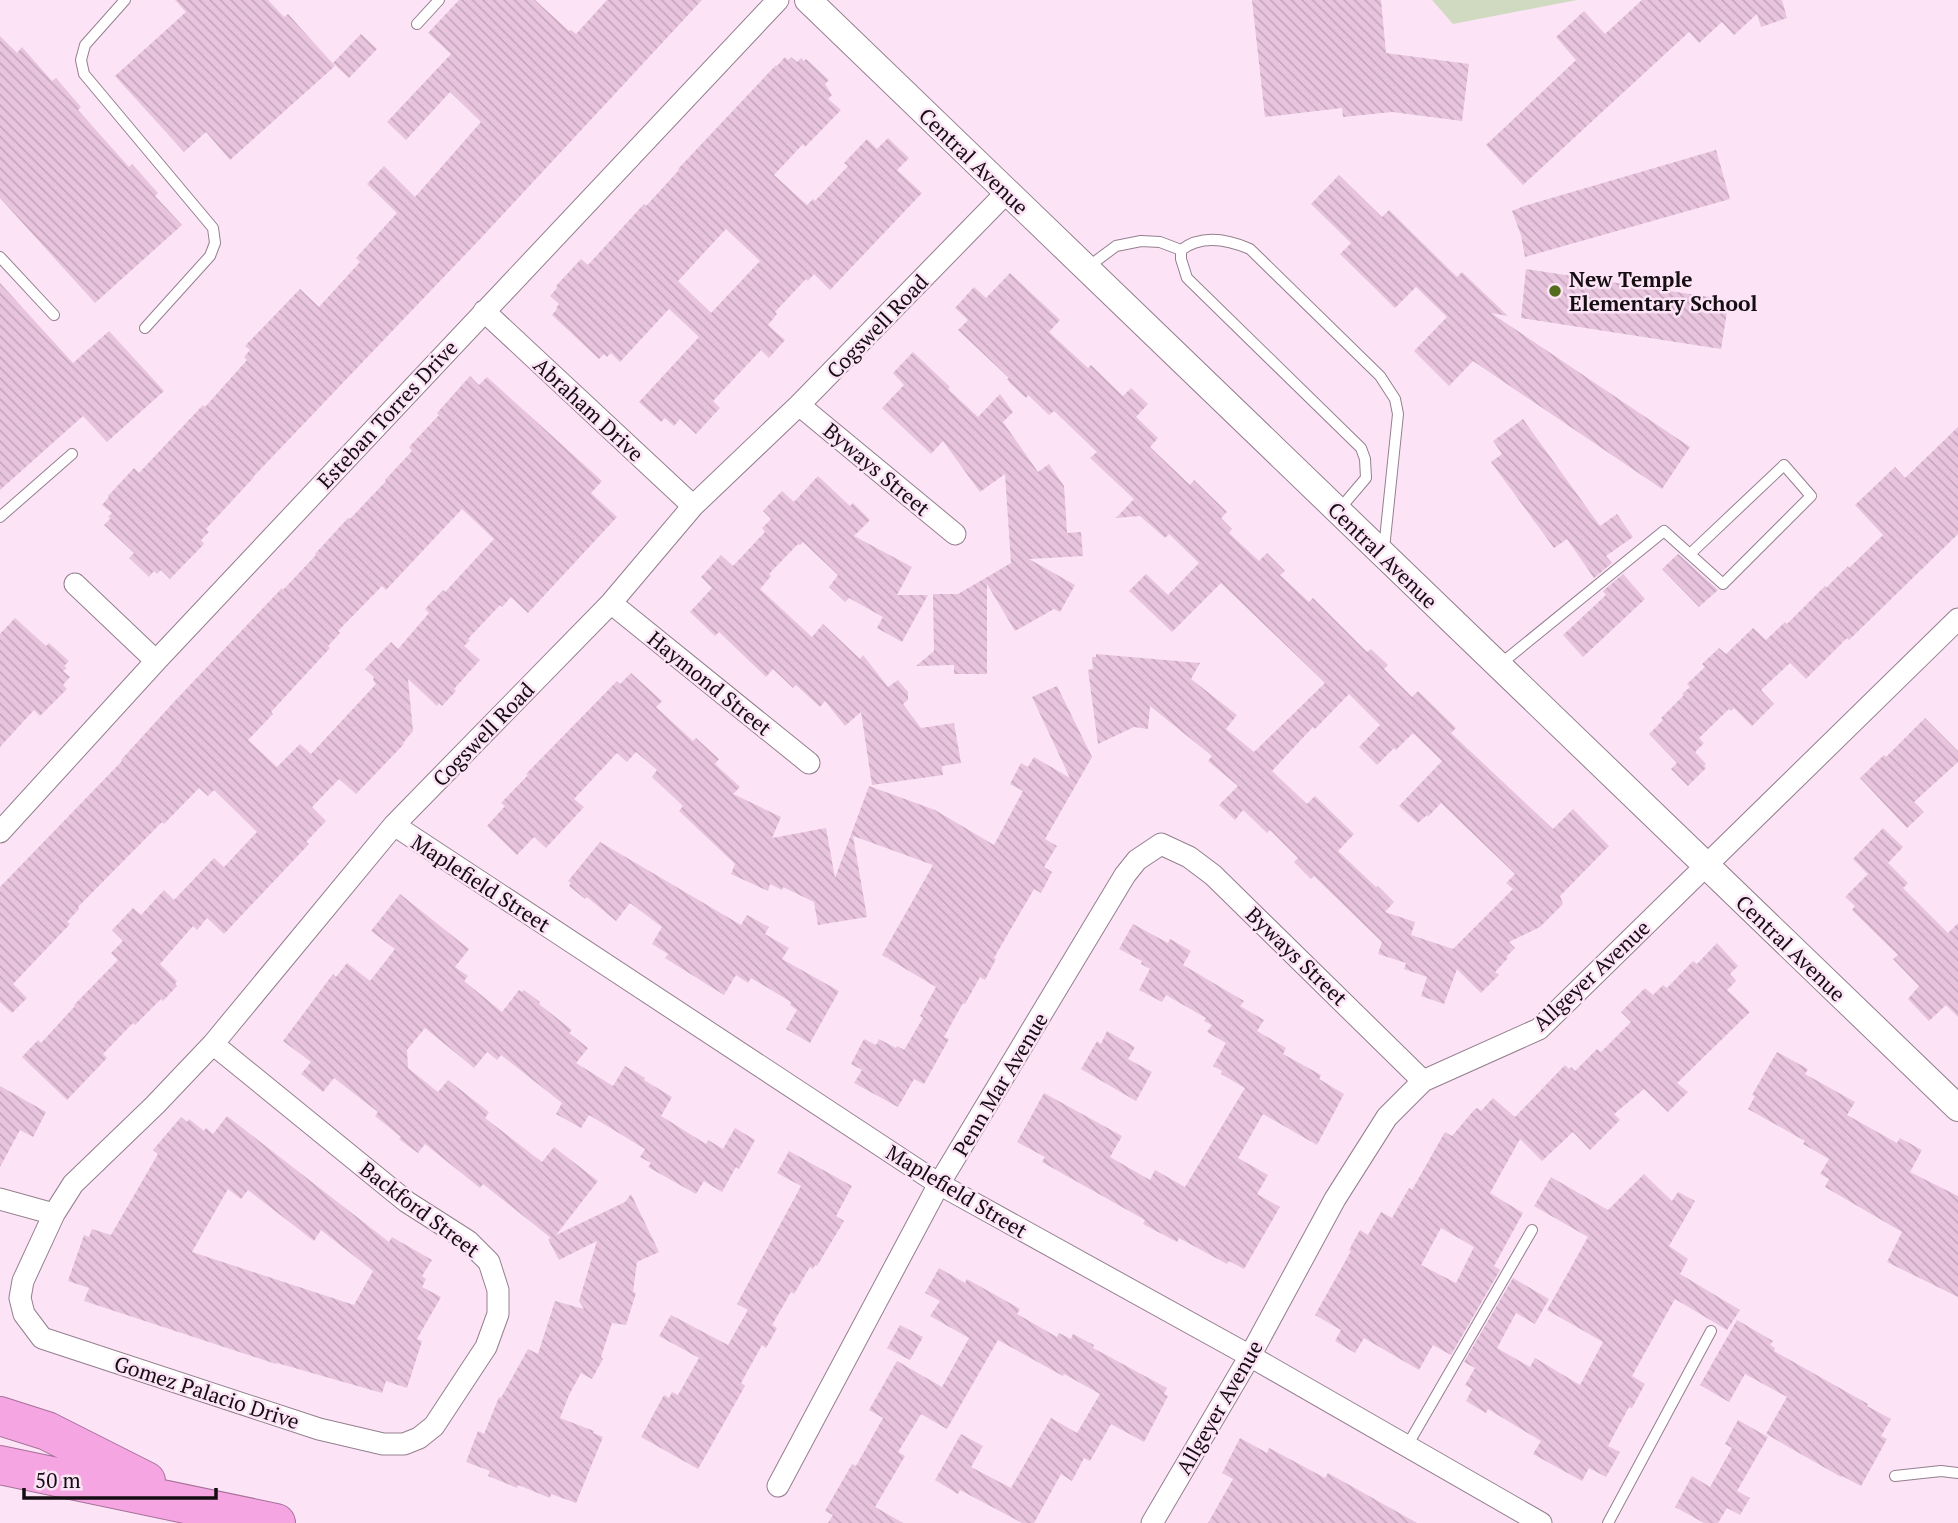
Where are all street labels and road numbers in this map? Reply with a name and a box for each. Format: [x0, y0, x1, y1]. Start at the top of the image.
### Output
street label: Central Avenue [913, 102, 1035, 220]
street label: Cogswell Road [820, 267, 934, 384]
street label: Esteban Torres Drive [311, 334, 463, 494]
street label: Abraham Drive [528, 351, 650, 467]
street label: Byways Street [818, 416, 936, 522]
street label: Central Avenue [1322, 496, 1444, 614]
street label: Haymond Street [642, 624, 778, 742]
street label: Cogswell Road [426, 675, 540, 792]
street label: Maplefield Street [406, 828, 556, 938]
street label: Central Avenue [1730, 889, 1852, 1007]
street label: Byways Street [1240, 900, 1354, 1012]
street label: Allgeyer Avenue [1526, 913, 1656, 1037]
street label: Penn Mar Avenue [946, 1007, 1054, 1161]
street label: Maplefield Street [881, 1138, 1033, 1244]
street label: Backford Street [354, 1155, 486, 1263]
street label: Allgeyer Avenue [1169, 1335, 1269, 1479]
street label: Gomez Palacio Drive [111, 1349, 303, 1435]

